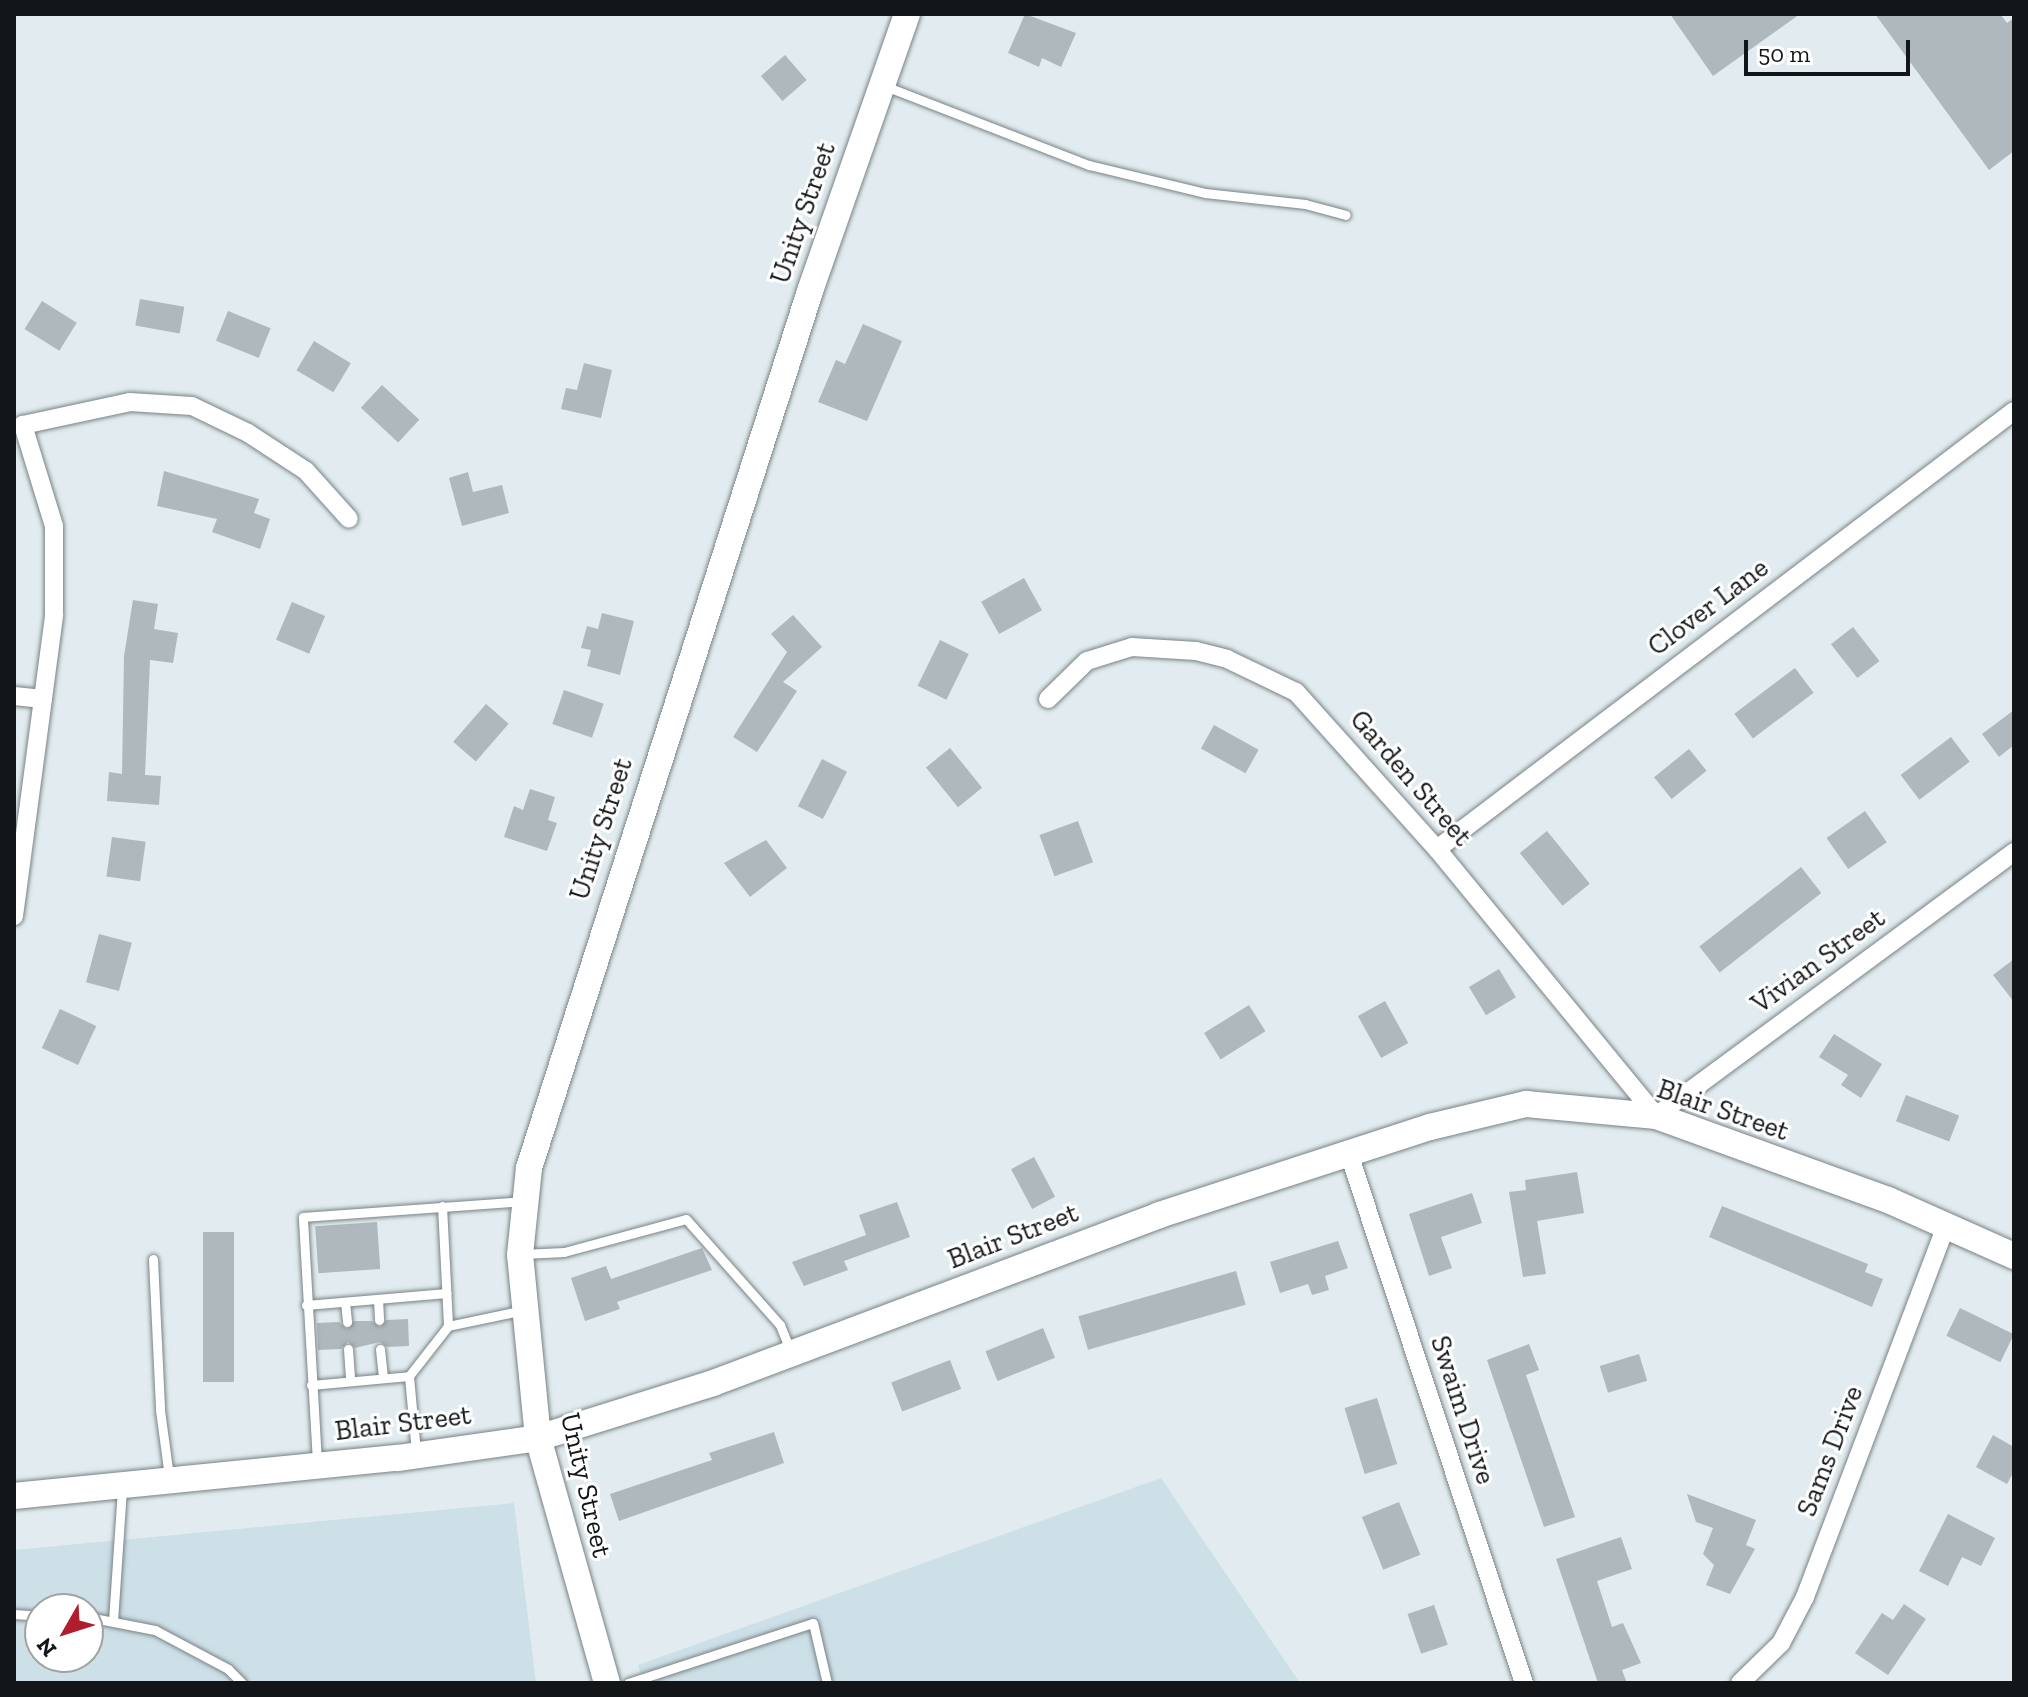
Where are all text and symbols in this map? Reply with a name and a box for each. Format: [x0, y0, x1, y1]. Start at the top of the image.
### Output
scale bar [1748, 24, 1914, 74]
text: 50 m [1758, 39, 1810, 68]
street label: Unity Street [763, 137, 843, 289]
street label: Clover Lane [1641, 551, 1775, 663]
street label: Garden Street [1343, 703, 1479, 853]
street label: Unity Street [562, 753, 640, 905]
street label: Vivian Street [1745, 901, 1891, 1021]
street label: Blair Street [1653, 1072, 1793, 1148]
street label: Blair Street [943, 1196, 1083, 1276]
street label: Swaim Drive [1423, 1332, 1503, 1488]
street label: Sams Drive [1790, 1381, 1870, 1521]
street label: Blair Street [333, 1398, 473, 1448]
street label: Unity Street [553, 1409, 619, 1561]
north arrow [24, 1593, 104, 1673]
text: N [31, 1632, 62, 1662]

